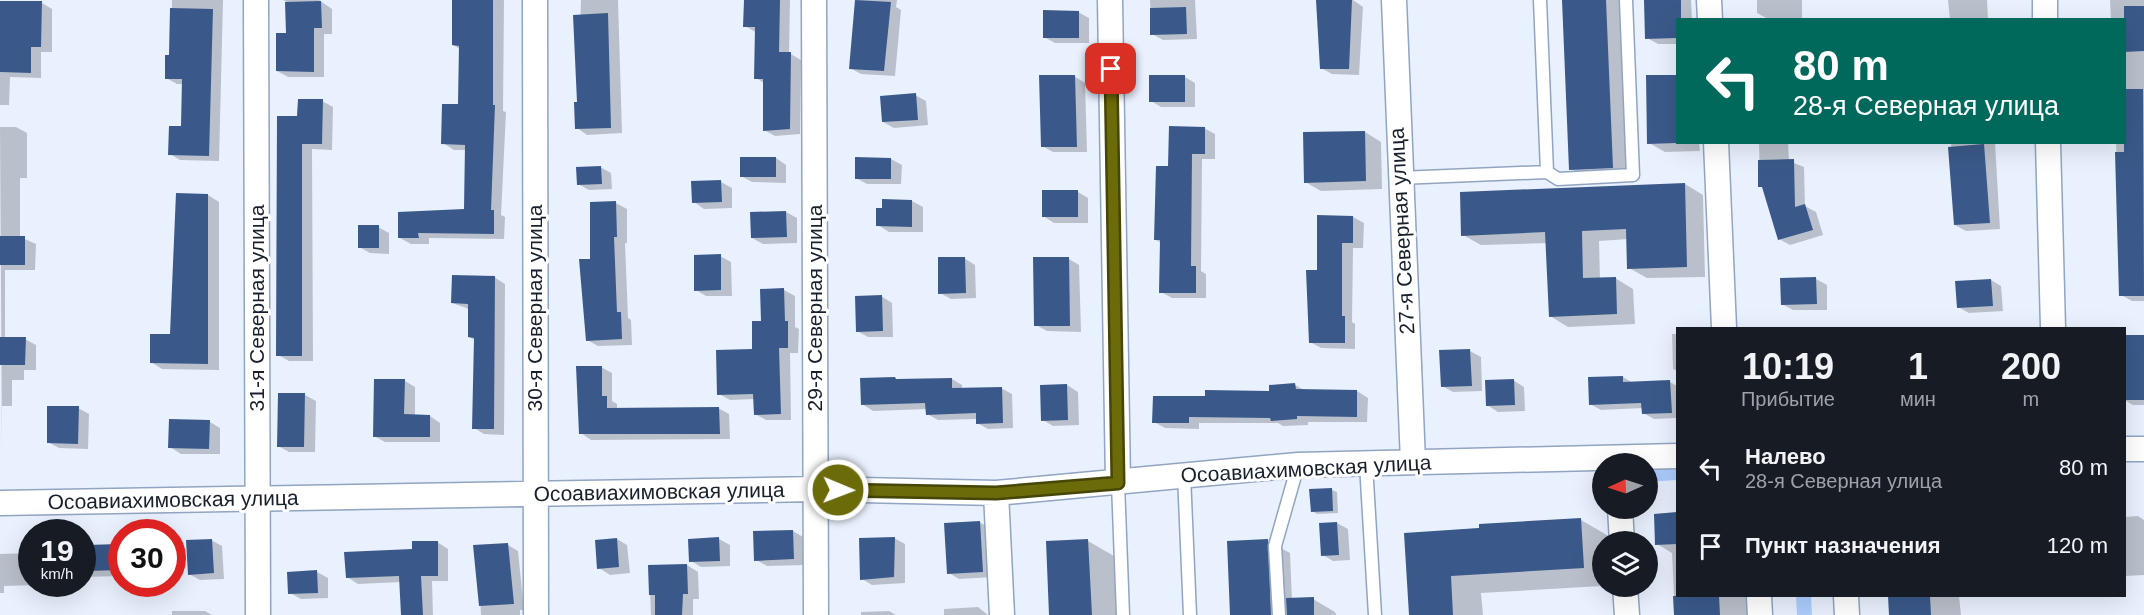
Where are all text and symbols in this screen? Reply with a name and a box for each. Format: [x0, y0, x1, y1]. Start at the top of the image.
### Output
icon: left [1694, 42, 1772, 120]
text: 80 m [1793, 42, 1889, 89]
pin [1085, 43, 1136, 94]
icon: arrive [1094, 52, 1127, 85]
text: 28-я Северная улица [1793, 91, 2059, 121]
street label: 27-я Северная улица [1385, 127, 1418, 335]
street label: 31-я Северная улица [245, 204, 268, 411]
street label: 30-я Северная улица [523, 204, 546, 411]
street label: 29-я Северная улица [803, 204, 826, 411]
text: 10:19 [1742, 346, 1834, 387]
text: 1 [1908, 346, 1928, 387]
text: 200 [2001, 346, 2061, 387]
text: Прибытие [1741, 388, 1835, 410]
text: мин [1900, 388, 1936, 410]
text: m [2023, 388, 2039, 410]
text: Налево [1745, 444, 1826, 469]
street label: Осоавиахимовская улица [1180, 450, 1432, 487]
icon: left [1694, 452, 1727, 485]
north arrow [1592, 453, 1658, 519]
map controls [1592, 453, 1658, 597]
text: 80 m [2059, 455, 2108, 480]
position arrow [806, 458, 870, 522]
text: 28-я Северная улица [1745, 470, 1942, 492]
street label: Осоавиахимовская улица [533, 478, 785, 505]
street label: Осоавиахимовская улица [47, 486, 299, 513]
speed limit sign: 30 [108, 519, 186, 597]
icon: arrive [1694, 530, 1727, 563]
button: layers [1592, 531, 1658, 597]
text: Пункт назначения [1745, 533, 1941, 558]
text: 120 m [2047, 533, 2108, 558]
text: 19 [40, 534, 74, 567]
text: km/h [41, 565, 73, 582]

